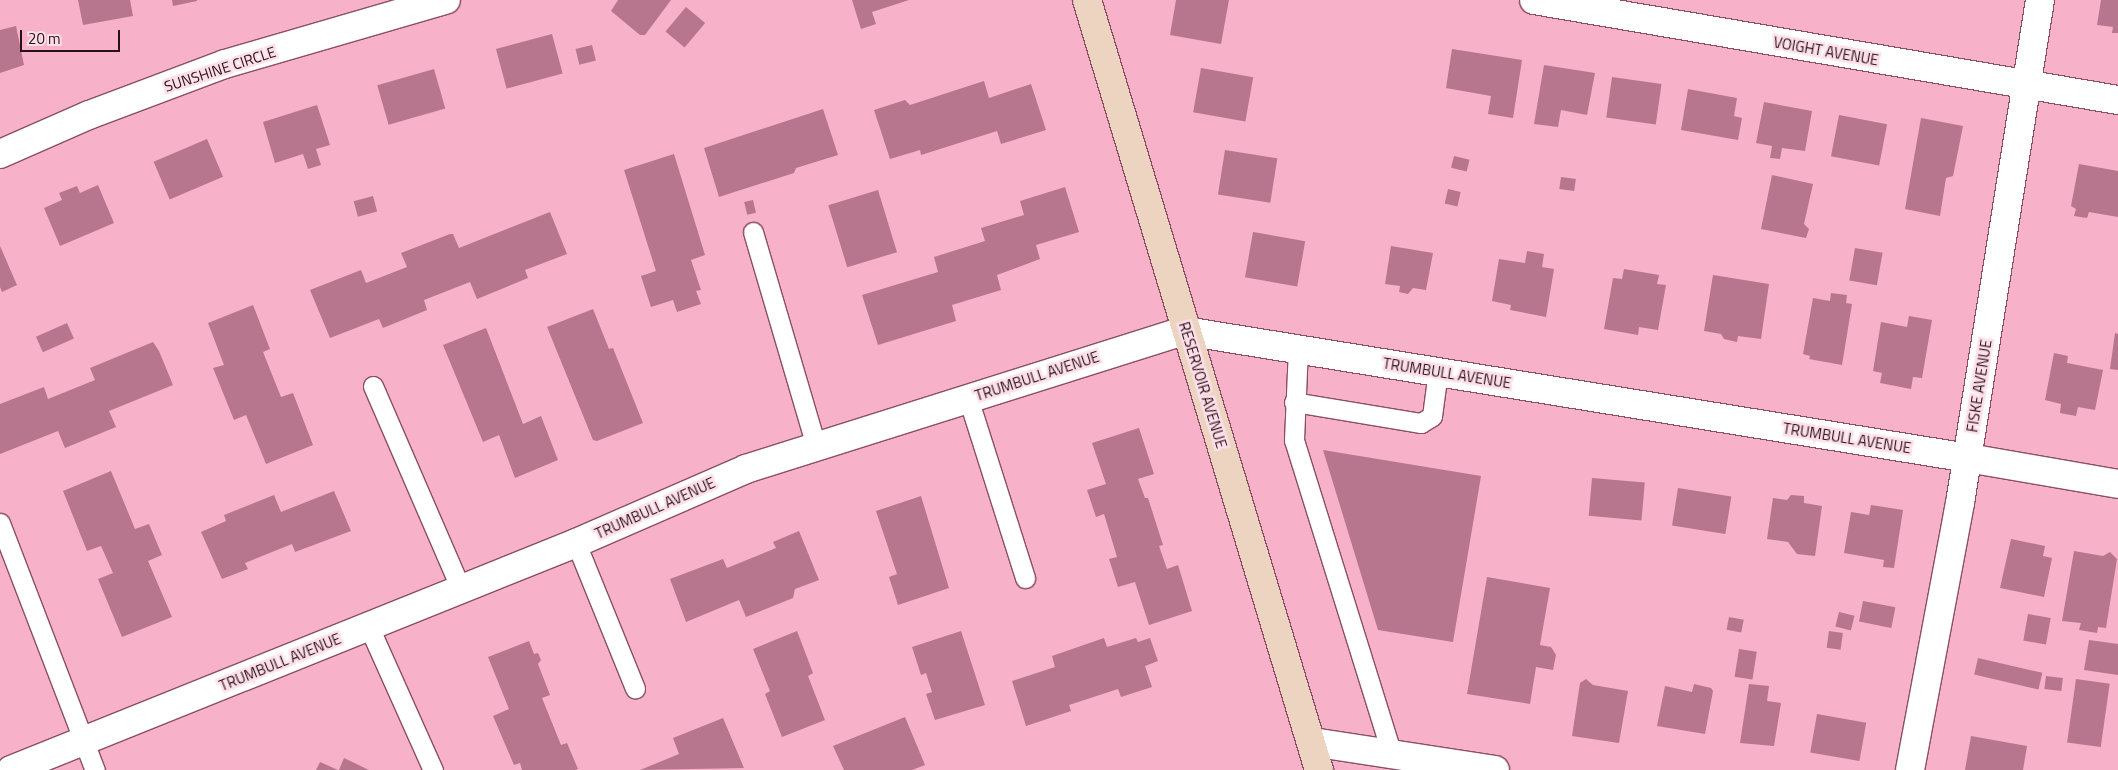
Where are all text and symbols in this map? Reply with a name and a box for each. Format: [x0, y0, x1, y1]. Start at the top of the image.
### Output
scale bar [22, 20, 122, 52]
text: 20 m [28, 27, 61, 50]
street label: VOIGHT AVENUE [1772, 33, 1880, 69]
street label: SUNSHINE CIRCLE [162, 42, 278, 96]
street label: RESERVOIR AVENUE [1175, 320, 1231, 450]
street label: FISKE AVENUE [1963, 338, 1995, 434]
street label: TRUMBULL AVENUE [973, 347, 1101, 405]
street label: TRUMBULL AVENUE [1382, 354, 1512, 392]
street label: TRUMBULL AVENUE [1782, 419, 1912, 457]
street label: TRUMBULL AVENUE [592, 473, 718, 543]
street label: TRUMBULL AVENUE [217, 629, 343, 695]

